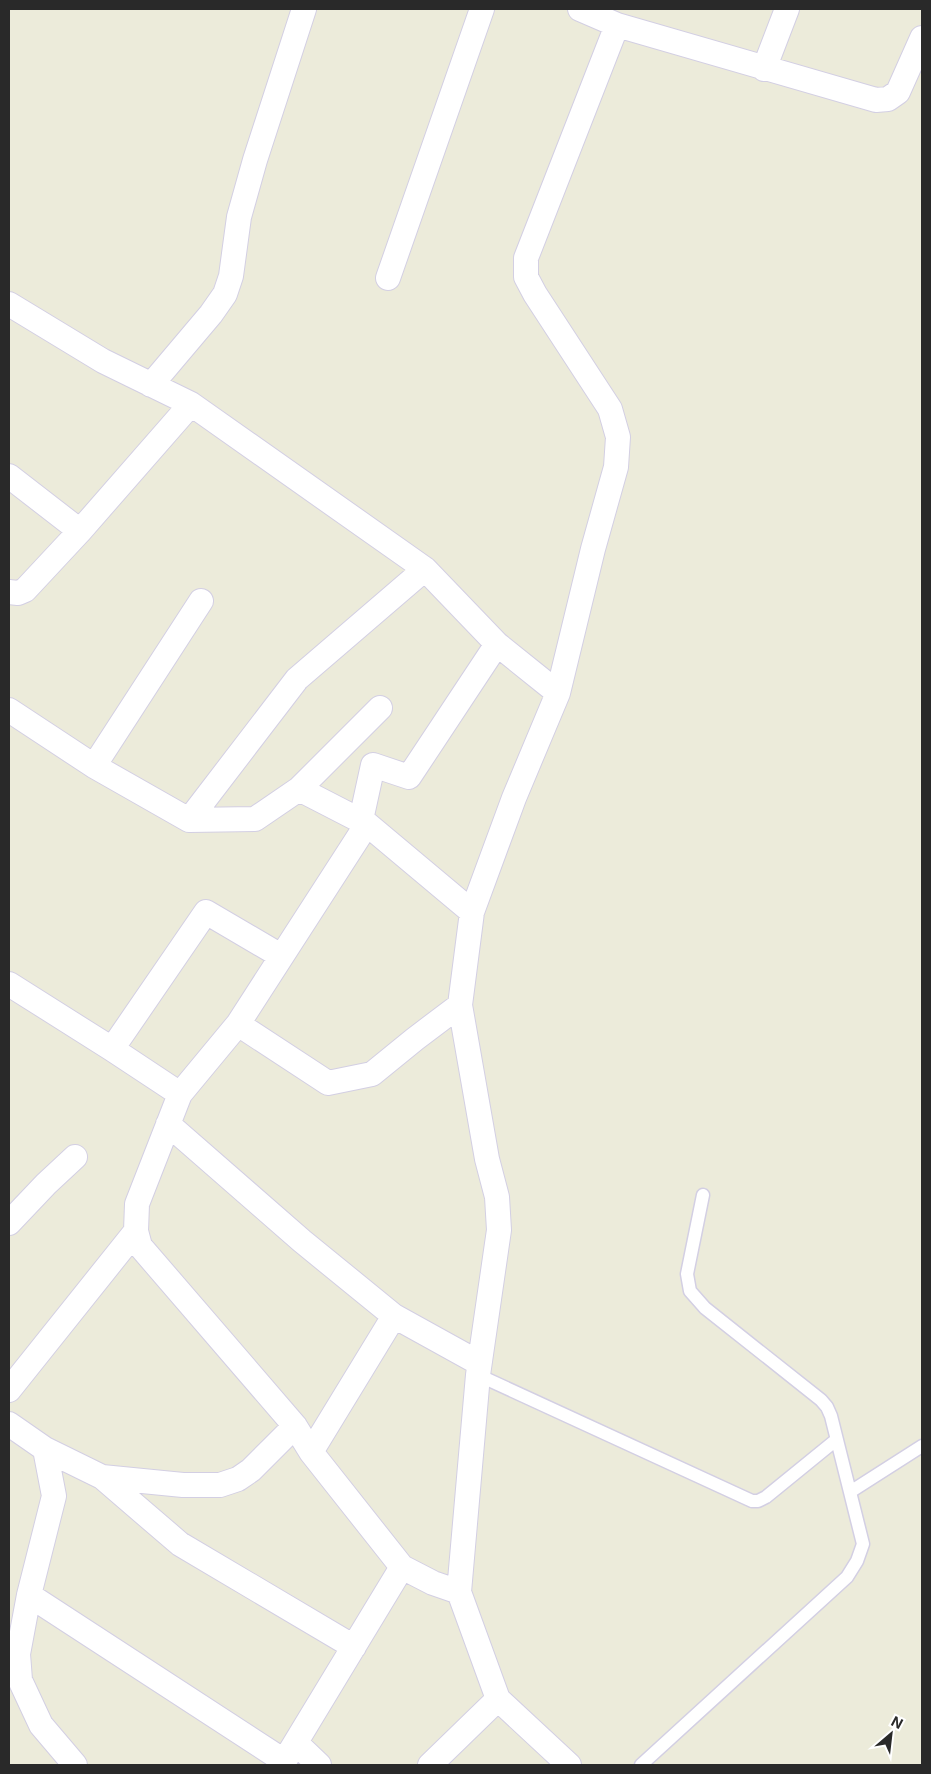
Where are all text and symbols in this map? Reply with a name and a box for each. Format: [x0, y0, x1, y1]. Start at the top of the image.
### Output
north arrow [866, 1709, 916, 1759]
text: N [889, 1712, 906, 1732]

